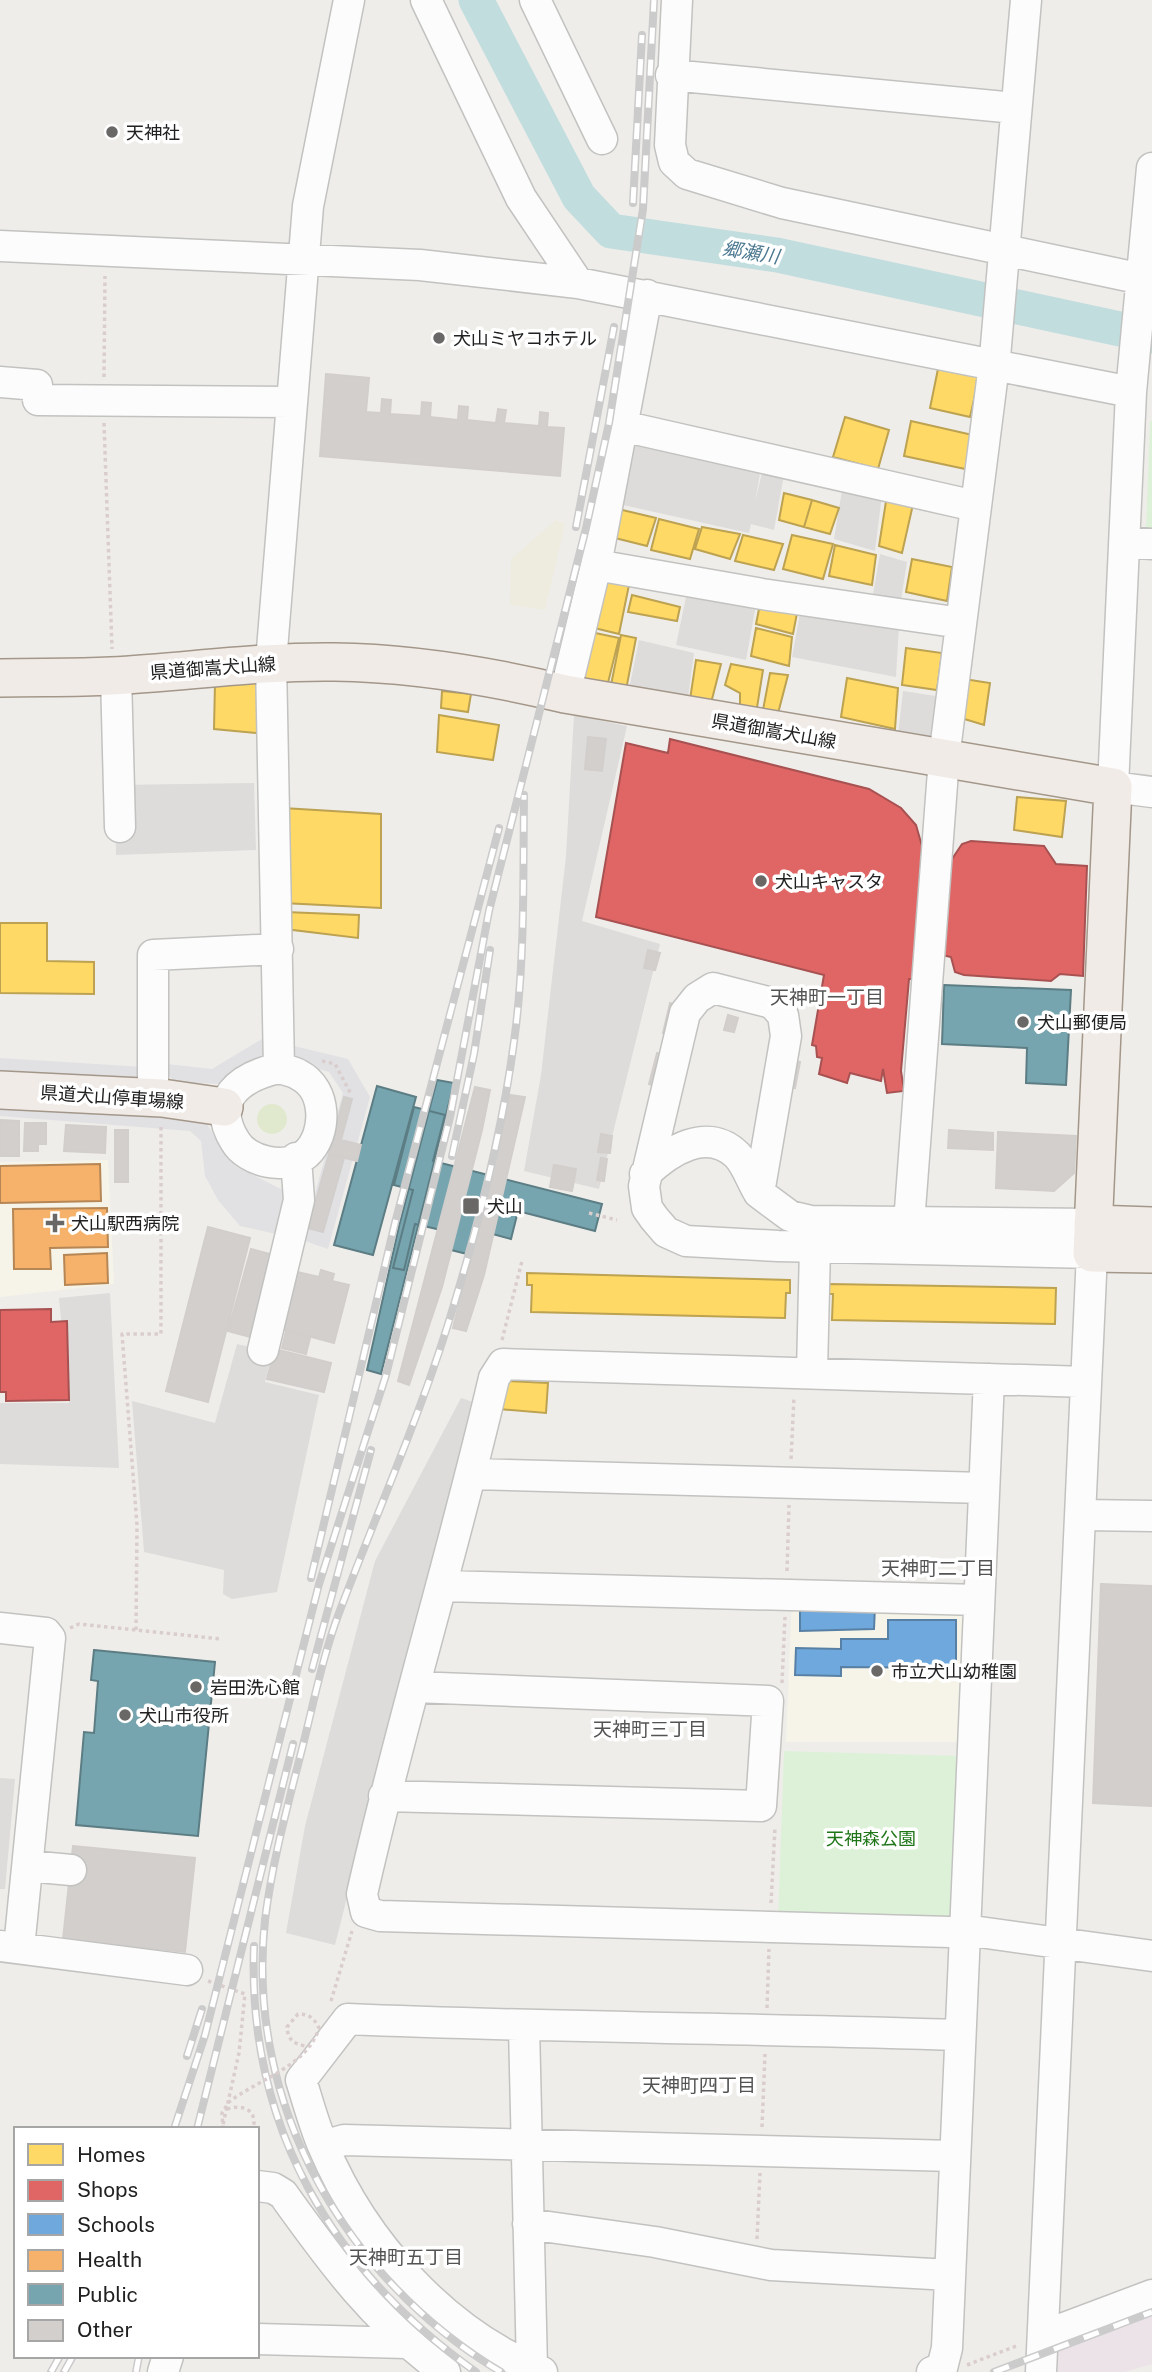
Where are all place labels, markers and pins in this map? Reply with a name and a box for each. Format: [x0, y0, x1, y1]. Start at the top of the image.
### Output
place label: 天神社 [126, 122, 180, 143]
marker: 天神社 [104, 124, 120, 140]
place label: 犬山ミヤコホテル [453, 328, 597, 349]
marker: 犬山ミヤコホテル [431, 330, 447, 346]
place label: 犬山キャスタ [775, 871, 883, 892]
marker: 犬山キャスタ [753, 873, 769, 889]
place label: 犬山郵便局 [1037, 1012, 1127, 1033]
marker: 犬山郵便局 [1015, 1014, 1031, 1030]
marker: 犬山 [461, 1196, 481, 1216]
place label: 犬山 [487, 1196, 523, 1217]
marker: 犬山駅西病院 [45, 1213, 65, 1233]
place label: 犬山駅西病院 [71, 1213, 179, 1234]
place label: 市立犬山幼稚園 [891, 1661, 1017, 1682]
marker: 市立犬山幼稚園 [869, 1663, 885, 1679]
place label: 岩田洗心館 [210, 1677, 300, 1698]
marker: 岩田洗心館 [188, 1679, 204, 1695]
place label: 犬山市役所 [139, 1705, 229, 1726]
marker: 犬山市役所 [117, 1707, 133, 1723]

